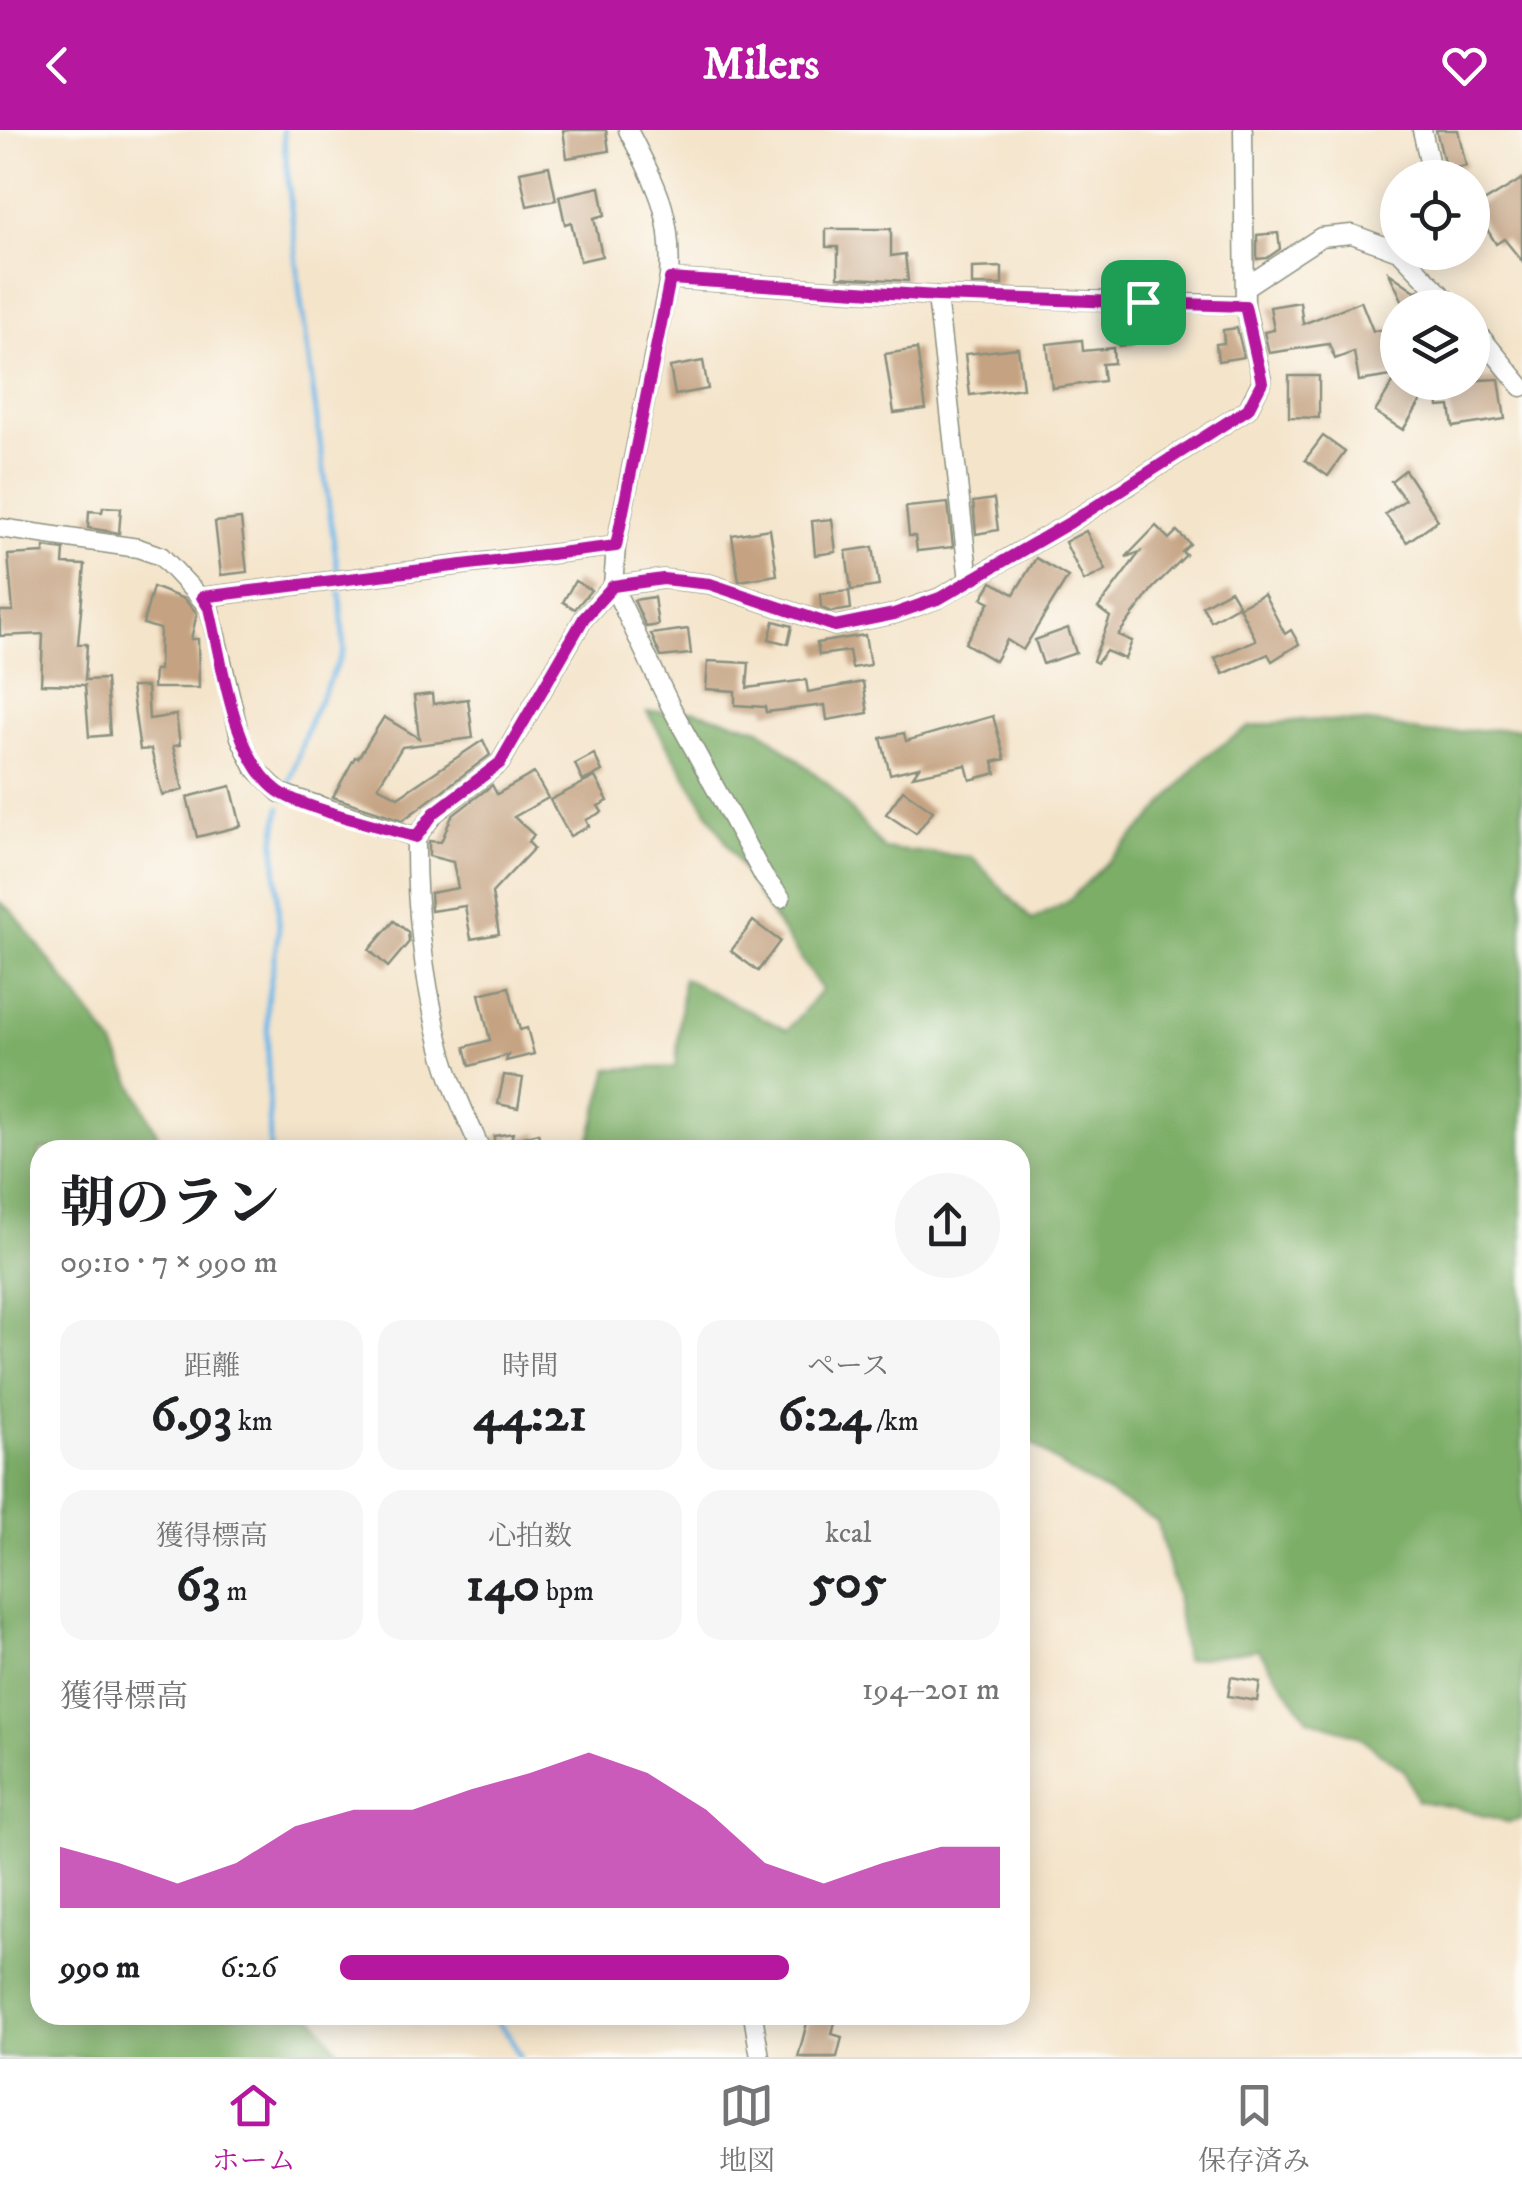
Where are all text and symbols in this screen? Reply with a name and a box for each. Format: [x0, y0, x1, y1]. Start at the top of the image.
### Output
text: Milers [703, 37, 819, 93]
icon: back [30, 38, 85, 93]
icon: heart [1437, 38, 1492, 93]
map controls [1380, 160, 1490, 400]
button: locate [1380, 160, 1490, 270]
pin [1101, 260, 1186, 345]
icon: arrive [1116, 275, 1171, 330]
button: layers [1380, 290, 1490, 400]
text: 朝のラン [60, 1171, 280, 1240]
button: share [895, 1173, 1000, 1278]
text: 09:10 · 7 × 990 m [60, 1243, 278, 1283]
text: 距離 [184, 1349, 240, 1384]
text: 時間 [502, 1349, 558, 1384]
text: ペース [807, 1349, 890, 1384]
text: 6.93 [150, 1384, 232, 1447]
text: 44:21 [473, 1384, 587, 1447]
text: 6:24 [778, 1384, 870, 1447]
text: km [232, 1404, 273, 1439]
text: /km [870, 1404, 919, 1439]
text: kcal [825, 1516, 871, 1551]
text: 獲得標高 [156, 1519, 268, 1554]
text: 心拍数 [488, 1519, 572, 1554]
text: 505 [810, 1551, 887, 1614]
text: 63 [176, 1554, 220, 1617]
text: 140 [466, 1554, 540, 1617]
text: m [220, 1574, 248, 1609]
text: bpm [540, 1574, 594, 1609]
text: 194–201 m [862, 1670, 1000, 1710]
text: 獲得標高 [60, 1678, 188, 1718]
text: 990 m [60, 1948, 140, 1988]
text: 6:26 [220, 1948, 277, 1988]
tab: ホーム [212, 2078, 296, 2179]
tab: 地図 [719, 2078, 775, 2179]
tab: 保存済み [1198, 2078, 1310, 2179]

